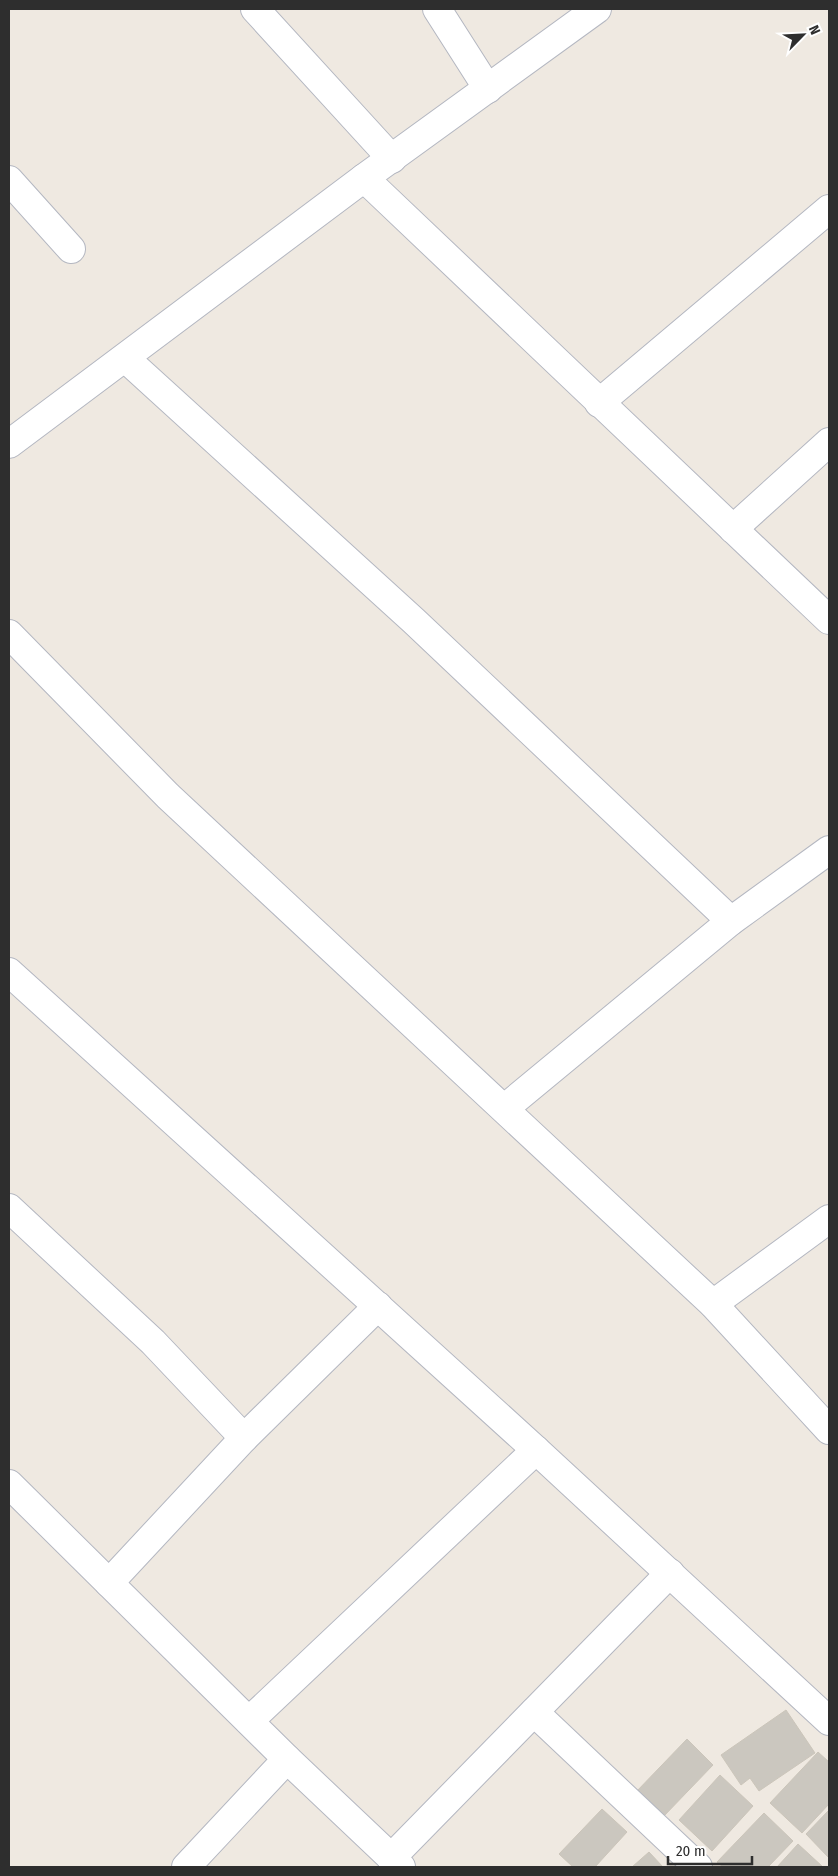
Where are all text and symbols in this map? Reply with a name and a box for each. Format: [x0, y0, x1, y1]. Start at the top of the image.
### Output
north arrow [778, 10, 828, 60]
text: N [805, 23, 824, 37]
scale bar [668, 1834, 752, 1866]
text: 20 m [676, 1842, 706, 1860]

